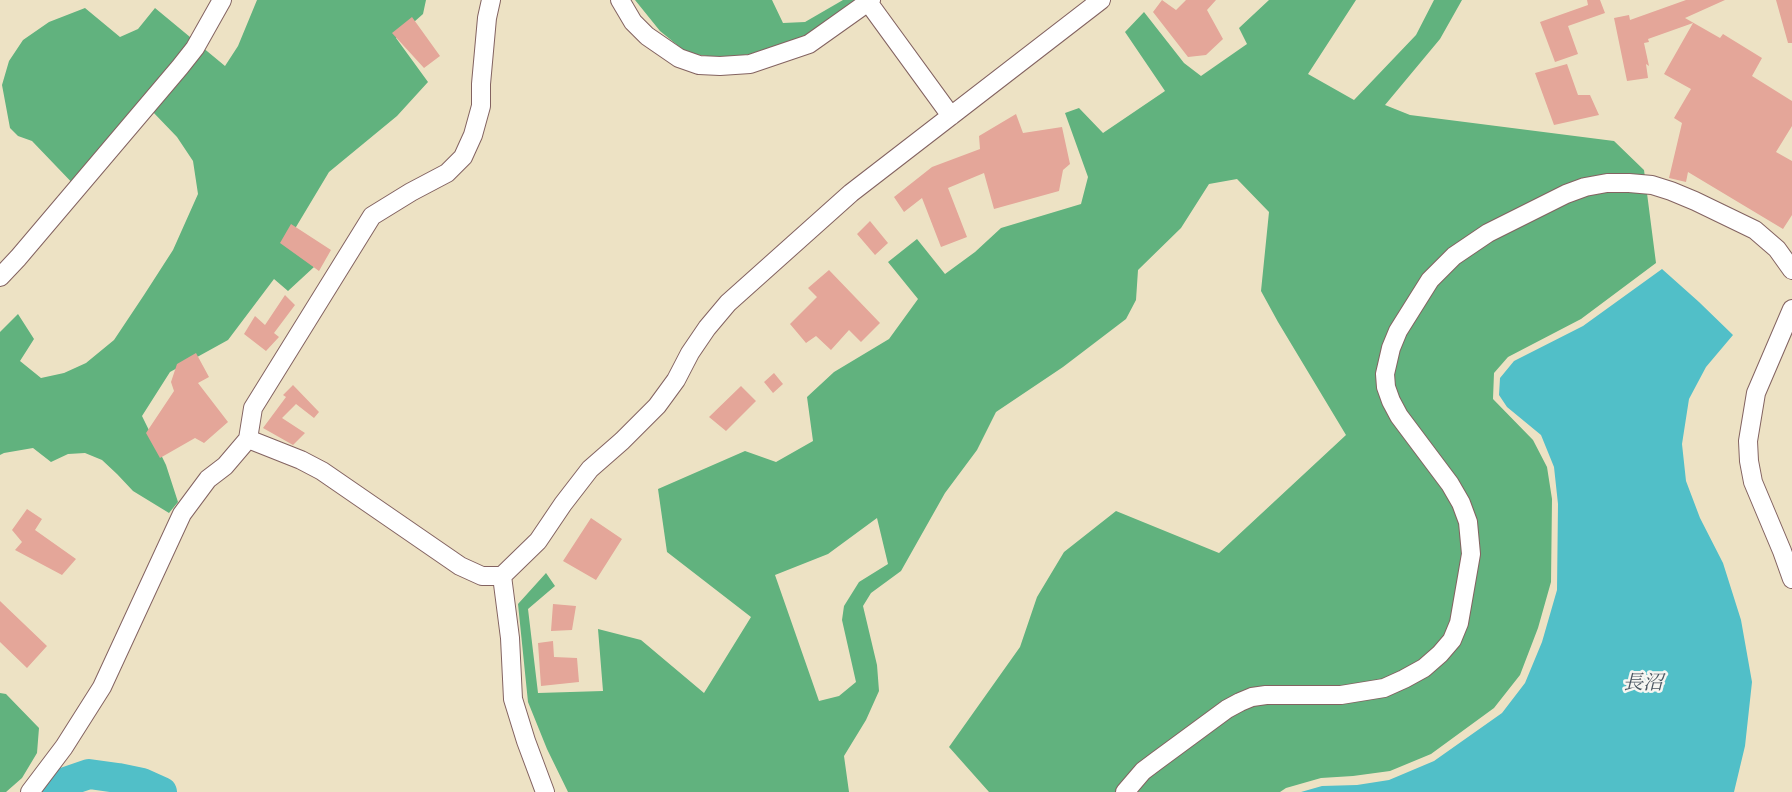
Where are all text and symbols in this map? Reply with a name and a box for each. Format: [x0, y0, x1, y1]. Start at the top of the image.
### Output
water label: 長沼 [1623, 672, 1663, 696]

